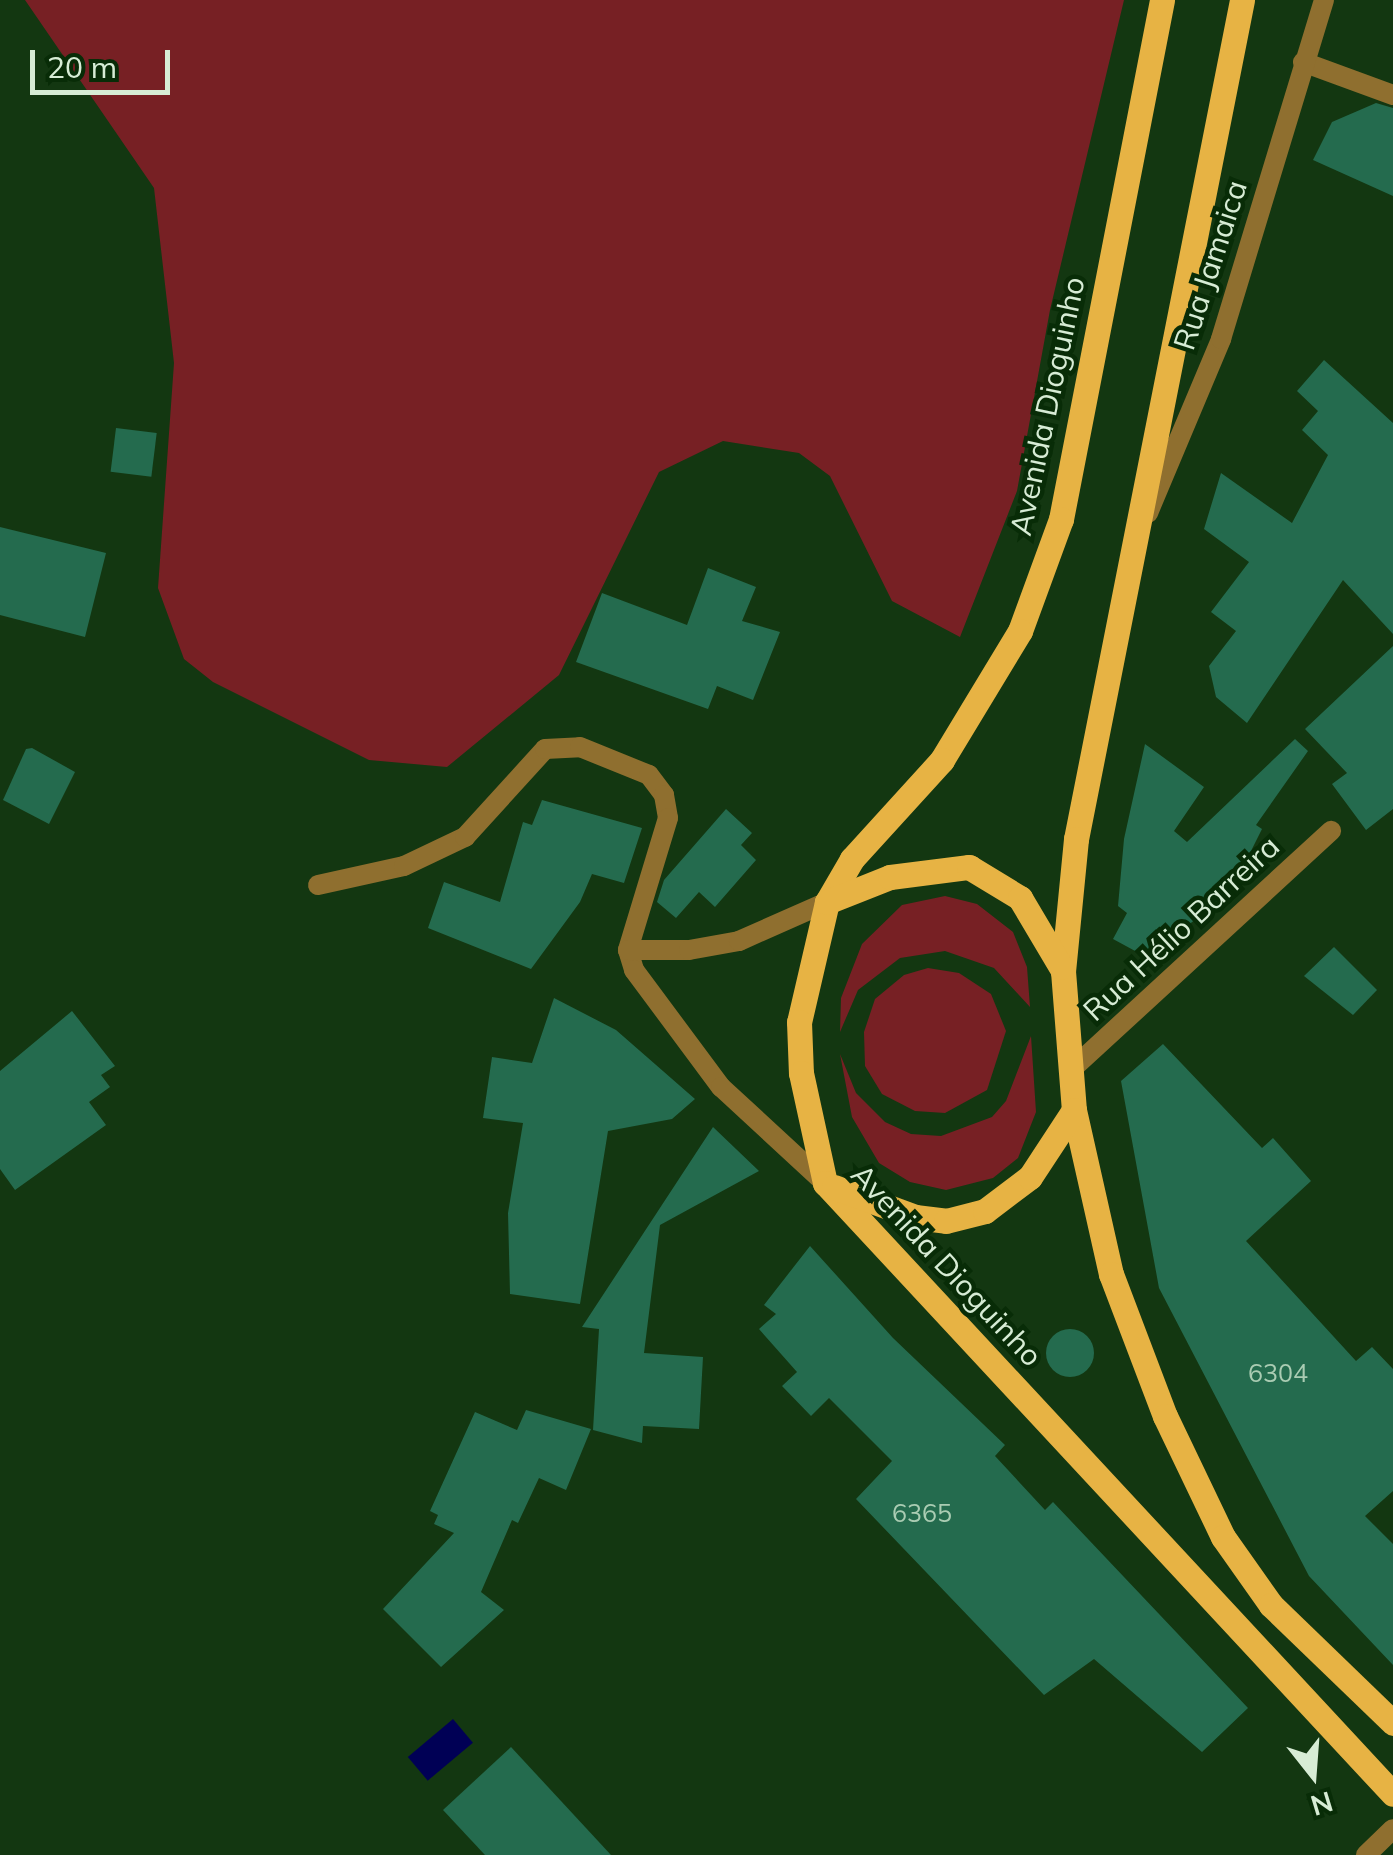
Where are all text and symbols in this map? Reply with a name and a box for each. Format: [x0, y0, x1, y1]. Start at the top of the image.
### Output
scale bar [35, 30, 175, 92]
text: 20 m [47, 48, 117, 86]
street label: Rua Jamaica [1166, 176, 1254, 354]
street label: Avenida Dioguinho [1002, 273, 1092, 539]
street label: Rua Hélio Barreira [1076, 828, 1286, 1028]
street label: Avenida Dioguinho [844, 1156, 1050, 1374]
house number: 6304 [1248, 1358, 1308, 1388]
house number: 6365 [892, 1498, 952, 1528]
north arrow [1263, 1725, 1363, 1825]
text: N [1307, 1784, 1337, 1824]

